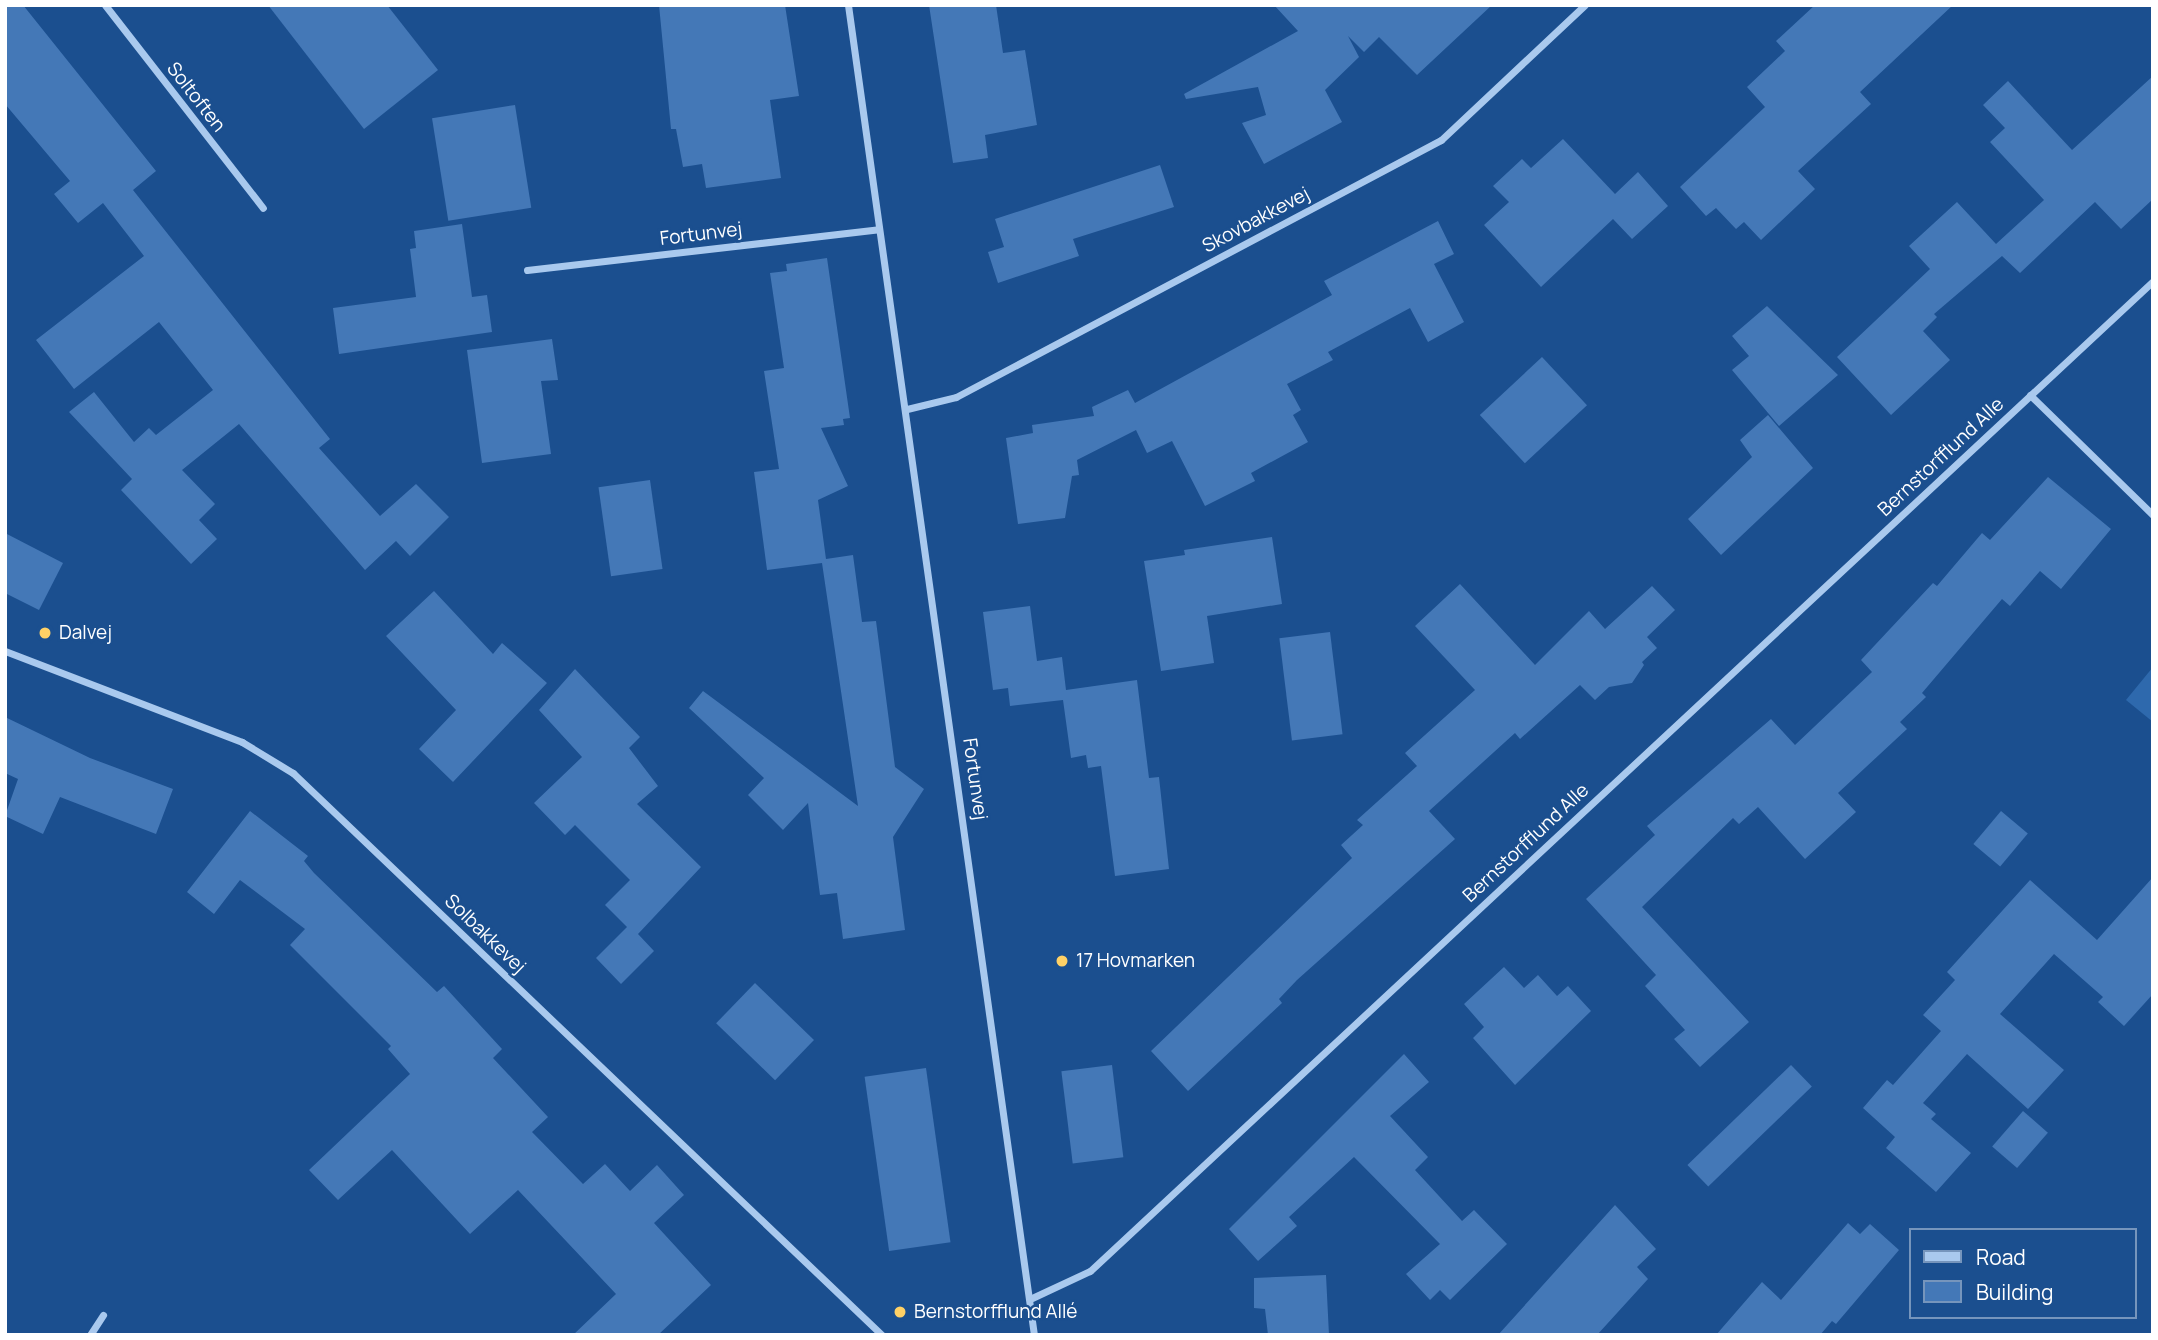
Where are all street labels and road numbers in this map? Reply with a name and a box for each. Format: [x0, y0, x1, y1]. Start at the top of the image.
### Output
street label: Soltoften [162, 58, 230, 136]
street label: Skovbakkevej [1199, 182, 1313, 258]
street label: Fortunvej [659, 218, 743, 250]
street label: Bernstorfflund Alle [1873, 393, 2009, 521]
street label: Fortunvej [958, 736, 992, 822]
street label: Bernstorfflund Alle [1458, 779, 1594, 907]
street label: Solbakkevej [440, 890, 530, 978]

